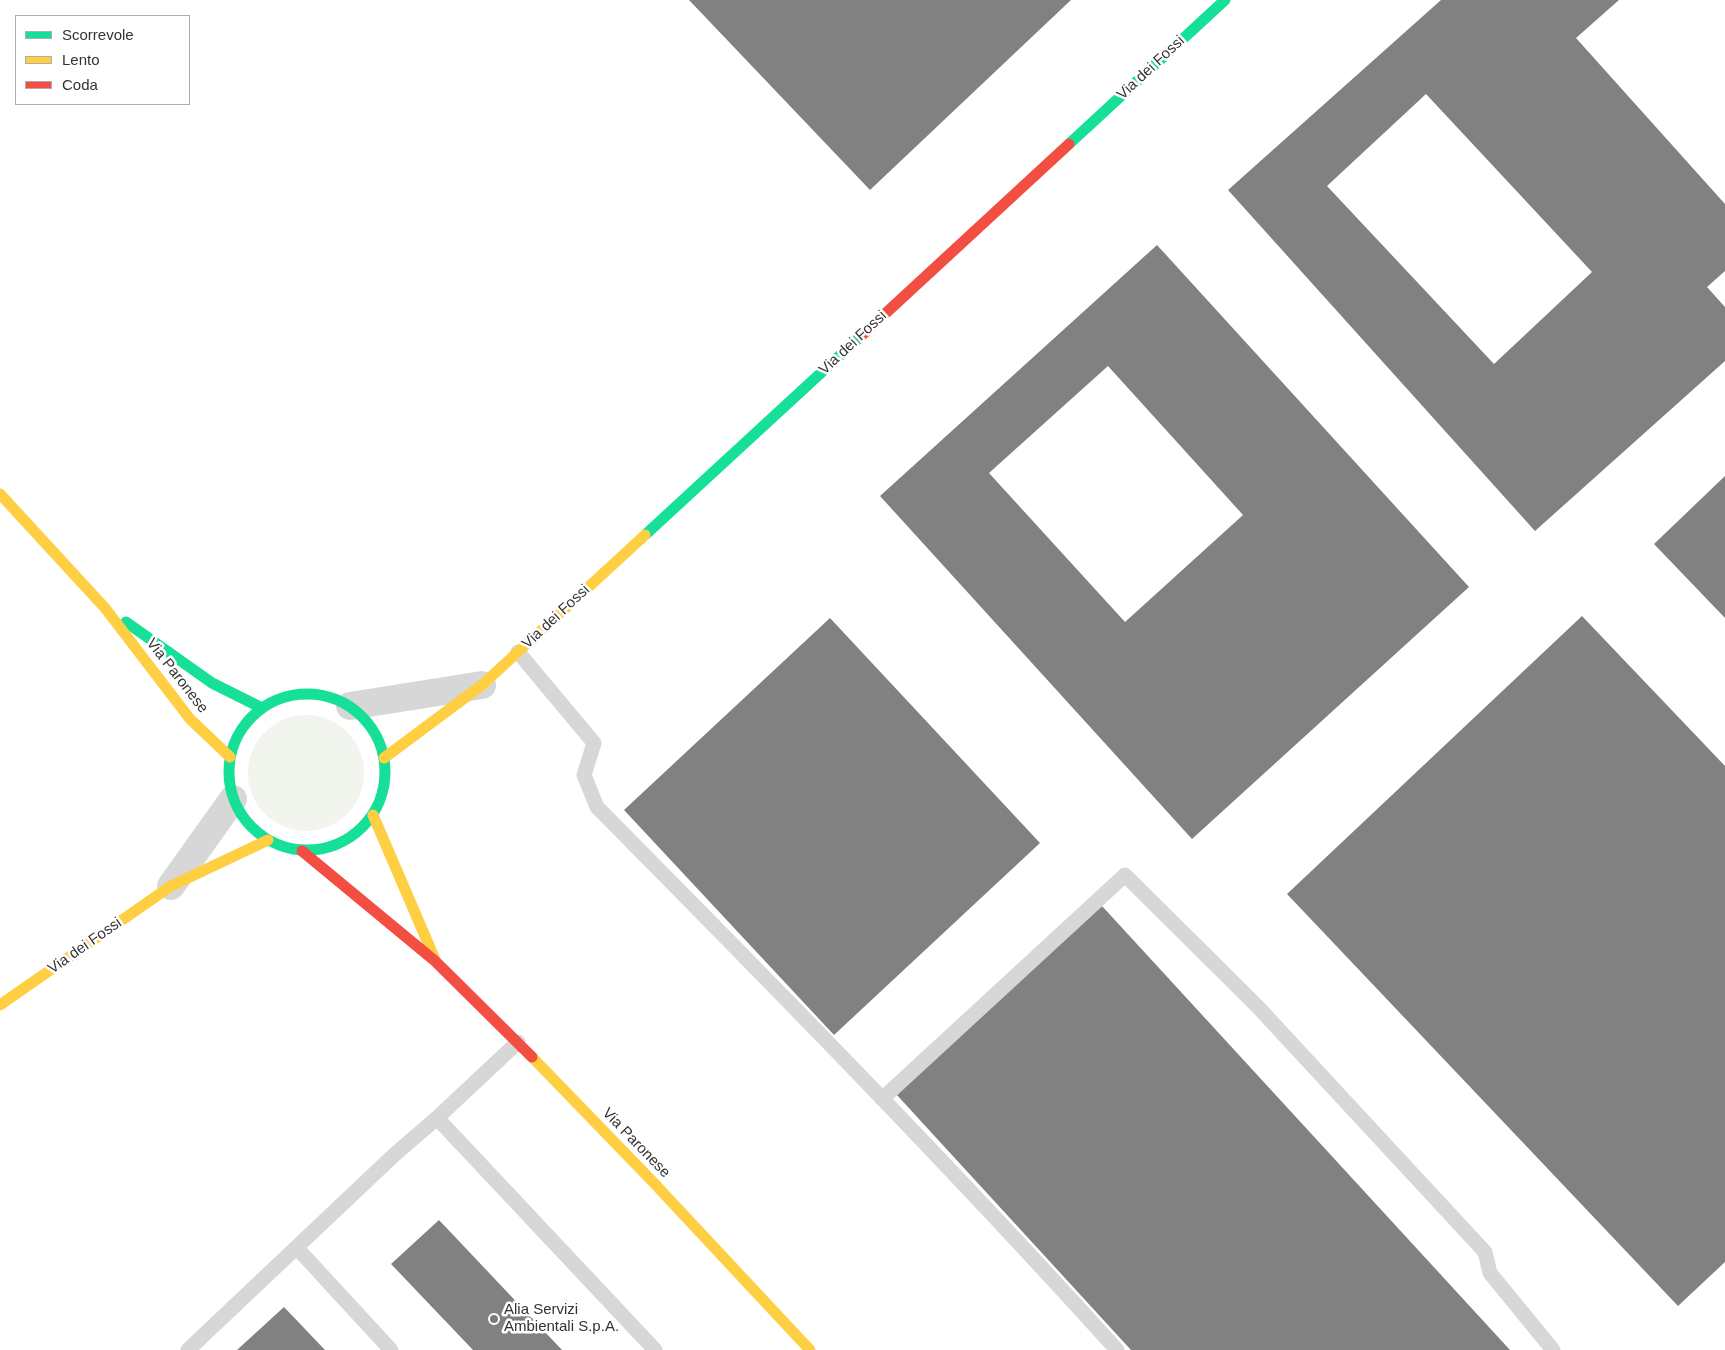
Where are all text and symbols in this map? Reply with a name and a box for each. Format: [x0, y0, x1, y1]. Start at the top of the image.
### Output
legend [15, 15, 190, 105]
text: Scorrevole [62, 26, 134, 43]
street label: Via dei Fossi [1114, 32, 1188, 104]
text: Lento [62, 51, 100, 68]
text: Coda [62, 76, 98, 93]
street label: Via dei Fossi [816, 307, 890, 379]
street label: Via dei Fossi [519, 581, 593, 653]
street label: Via Paronese [142, 635, 212, 717]
street label: Via dei Fossi [45, 914, 125, 978]
street label: Via Paronese [598, 1104, 674, 1182]
place label: Alia Servizi Ambientali S.p.A. [504, 1301, 619, 1336]
marker: Alia Servizi Ambientali S.p.A. [488, 1313, 500, 1325]

